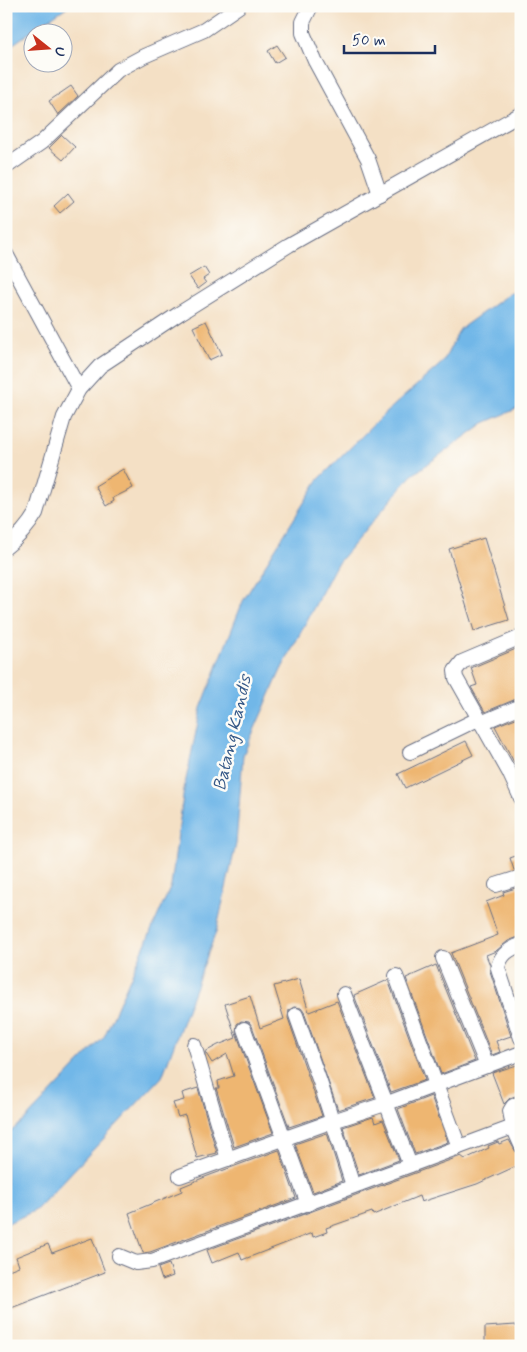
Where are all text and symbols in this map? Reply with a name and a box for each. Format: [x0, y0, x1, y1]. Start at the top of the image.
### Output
north arrow [22, 22, 72, 72]
scale bar [344, 22, 436, 54]
text: 50 m [352, 31, 386, 51]
text: U [50, 45, 69, 58]
water label: Batang Kandis [208, 671, 258, 793]

